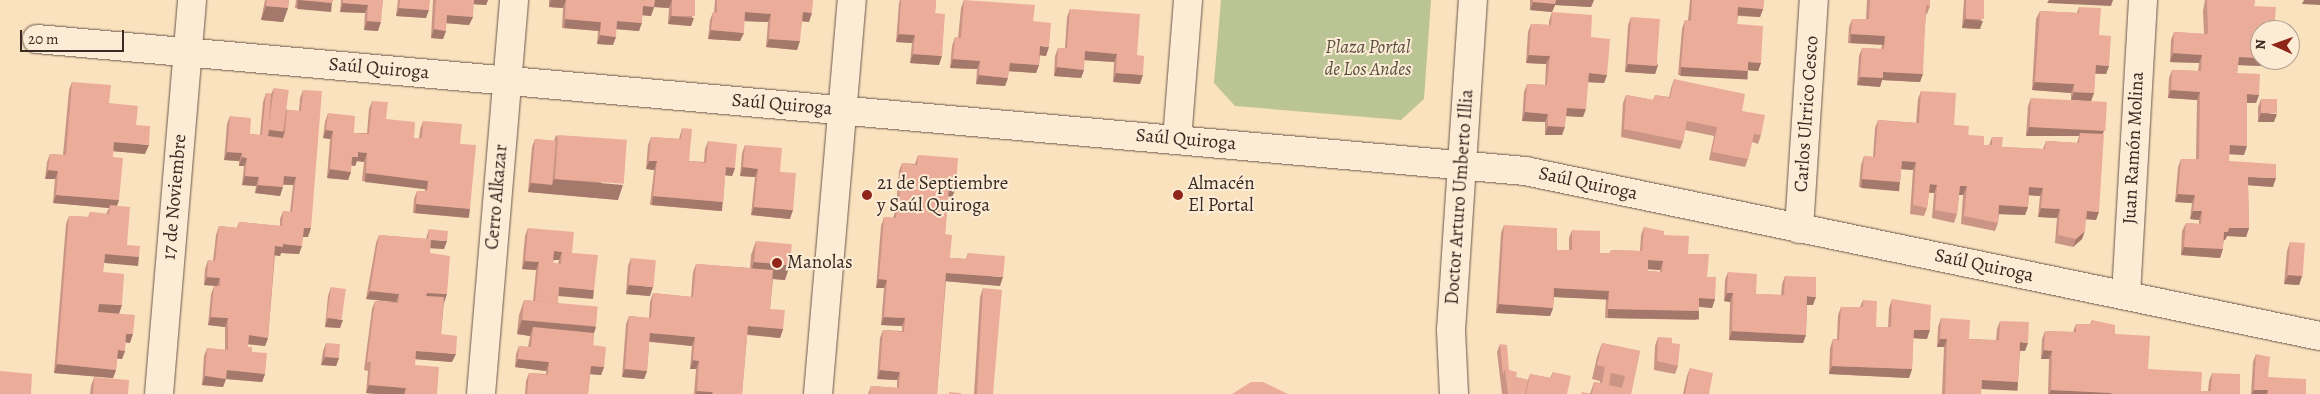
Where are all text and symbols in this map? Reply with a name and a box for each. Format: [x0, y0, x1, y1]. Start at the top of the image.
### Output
scale bar [22, 20, 126, 52]
north arrow [2250, 20, 2300, 70]
text: 20 m [28, 29, 59, 49]
street label: Carlos Ulrrico Cesco [1790, 35, 1824, 193]
park label: Plaza Portal de Los Andes [1324, 37, 1412, 81]
text: N [2251, 39, 2270, 50]
street label: Saúl Quiroga [328, 53, 430, 85]
street label: Juan Ramón Molina [2119, 71, 2149, 225]
street label: Doctor Arturo Umberto Illia [1441, 88, 1479, 306]
street label: Saúl Quiroga [731, 89, 833, 121]
street label: Saúl Quiroga [1135, 124, 1237, 156]
street label: 17 de Noviembre [158, 133, 192, 261]
street label: Cerro Alkazar [481, 143, 513, 251]
street label: Saúl Quiroga [1536, 162, 1640, 206]
place label: 21 de Septiembre y Saúl Quiroga [877, 173, 1008, 217]
place label: Almacén El Portal [1188, 173, 1255, 217]
marker: 21 de Septiembre y Saúl Quiroga [861, 189, 873, 201]
marker: Almacén El Portal [1172, 189, 1184, 201]
street label: Saúl Quiroga [1932, 244, 2036, 288]
place label: Manolas [787, 252, 853, 274]
marker: Manolas [771, 257, 783, 269]

